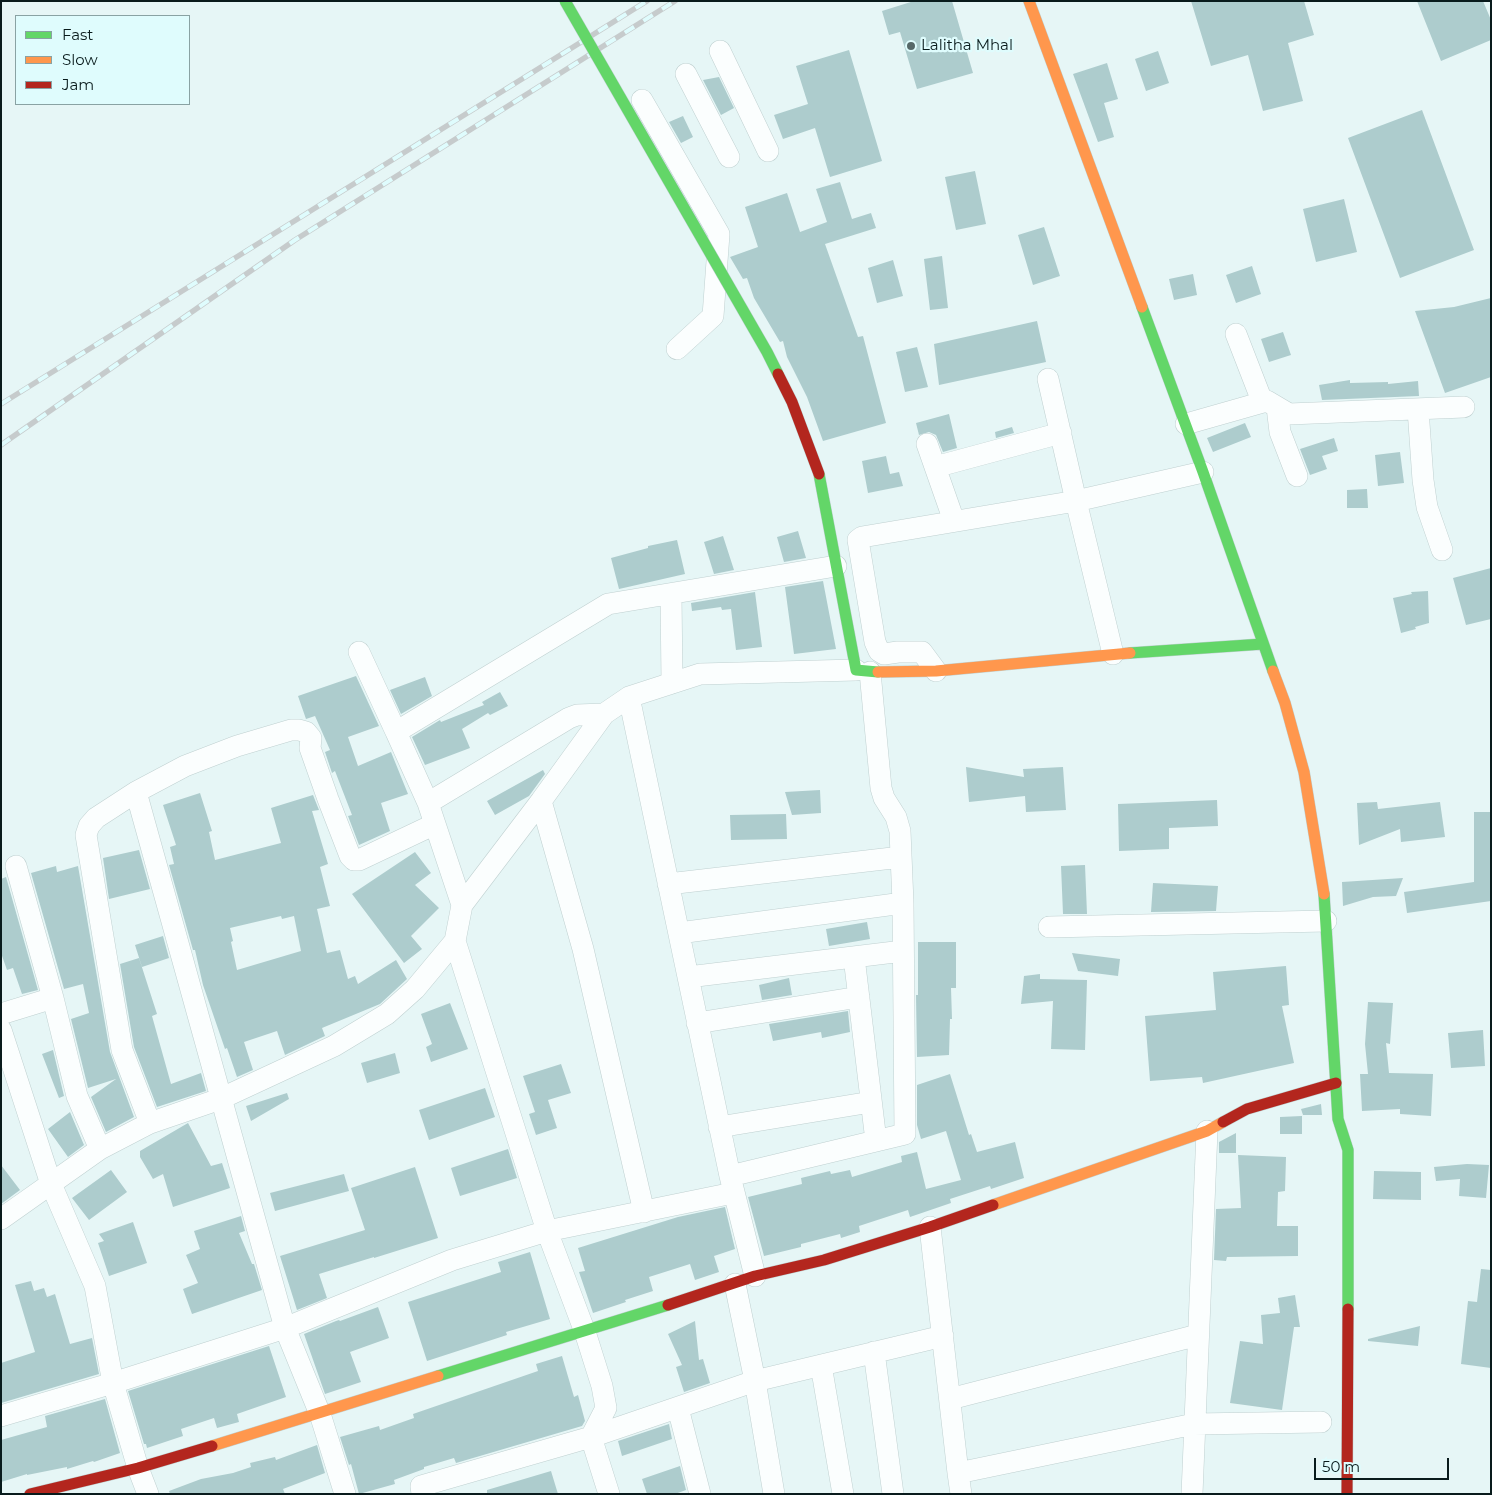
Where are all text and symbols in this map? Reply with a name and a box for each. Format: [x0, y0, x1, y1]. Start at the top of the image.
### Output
legend [15, 15, 190, 105]
text: Fast [62, 25, 93, 44]
place label: Lalitha Mhal [921, 37, 1013, 55]
marker: Lalitha Mhal [905, 40, 917, 52]
text: Slow [62, 50, 98, 69]
text: Jam [62, 75, 94, 94]
scale bar [1317, 1448, 1452, 1480]
text: 50 m [1322, 1457, 1360, 1476]

